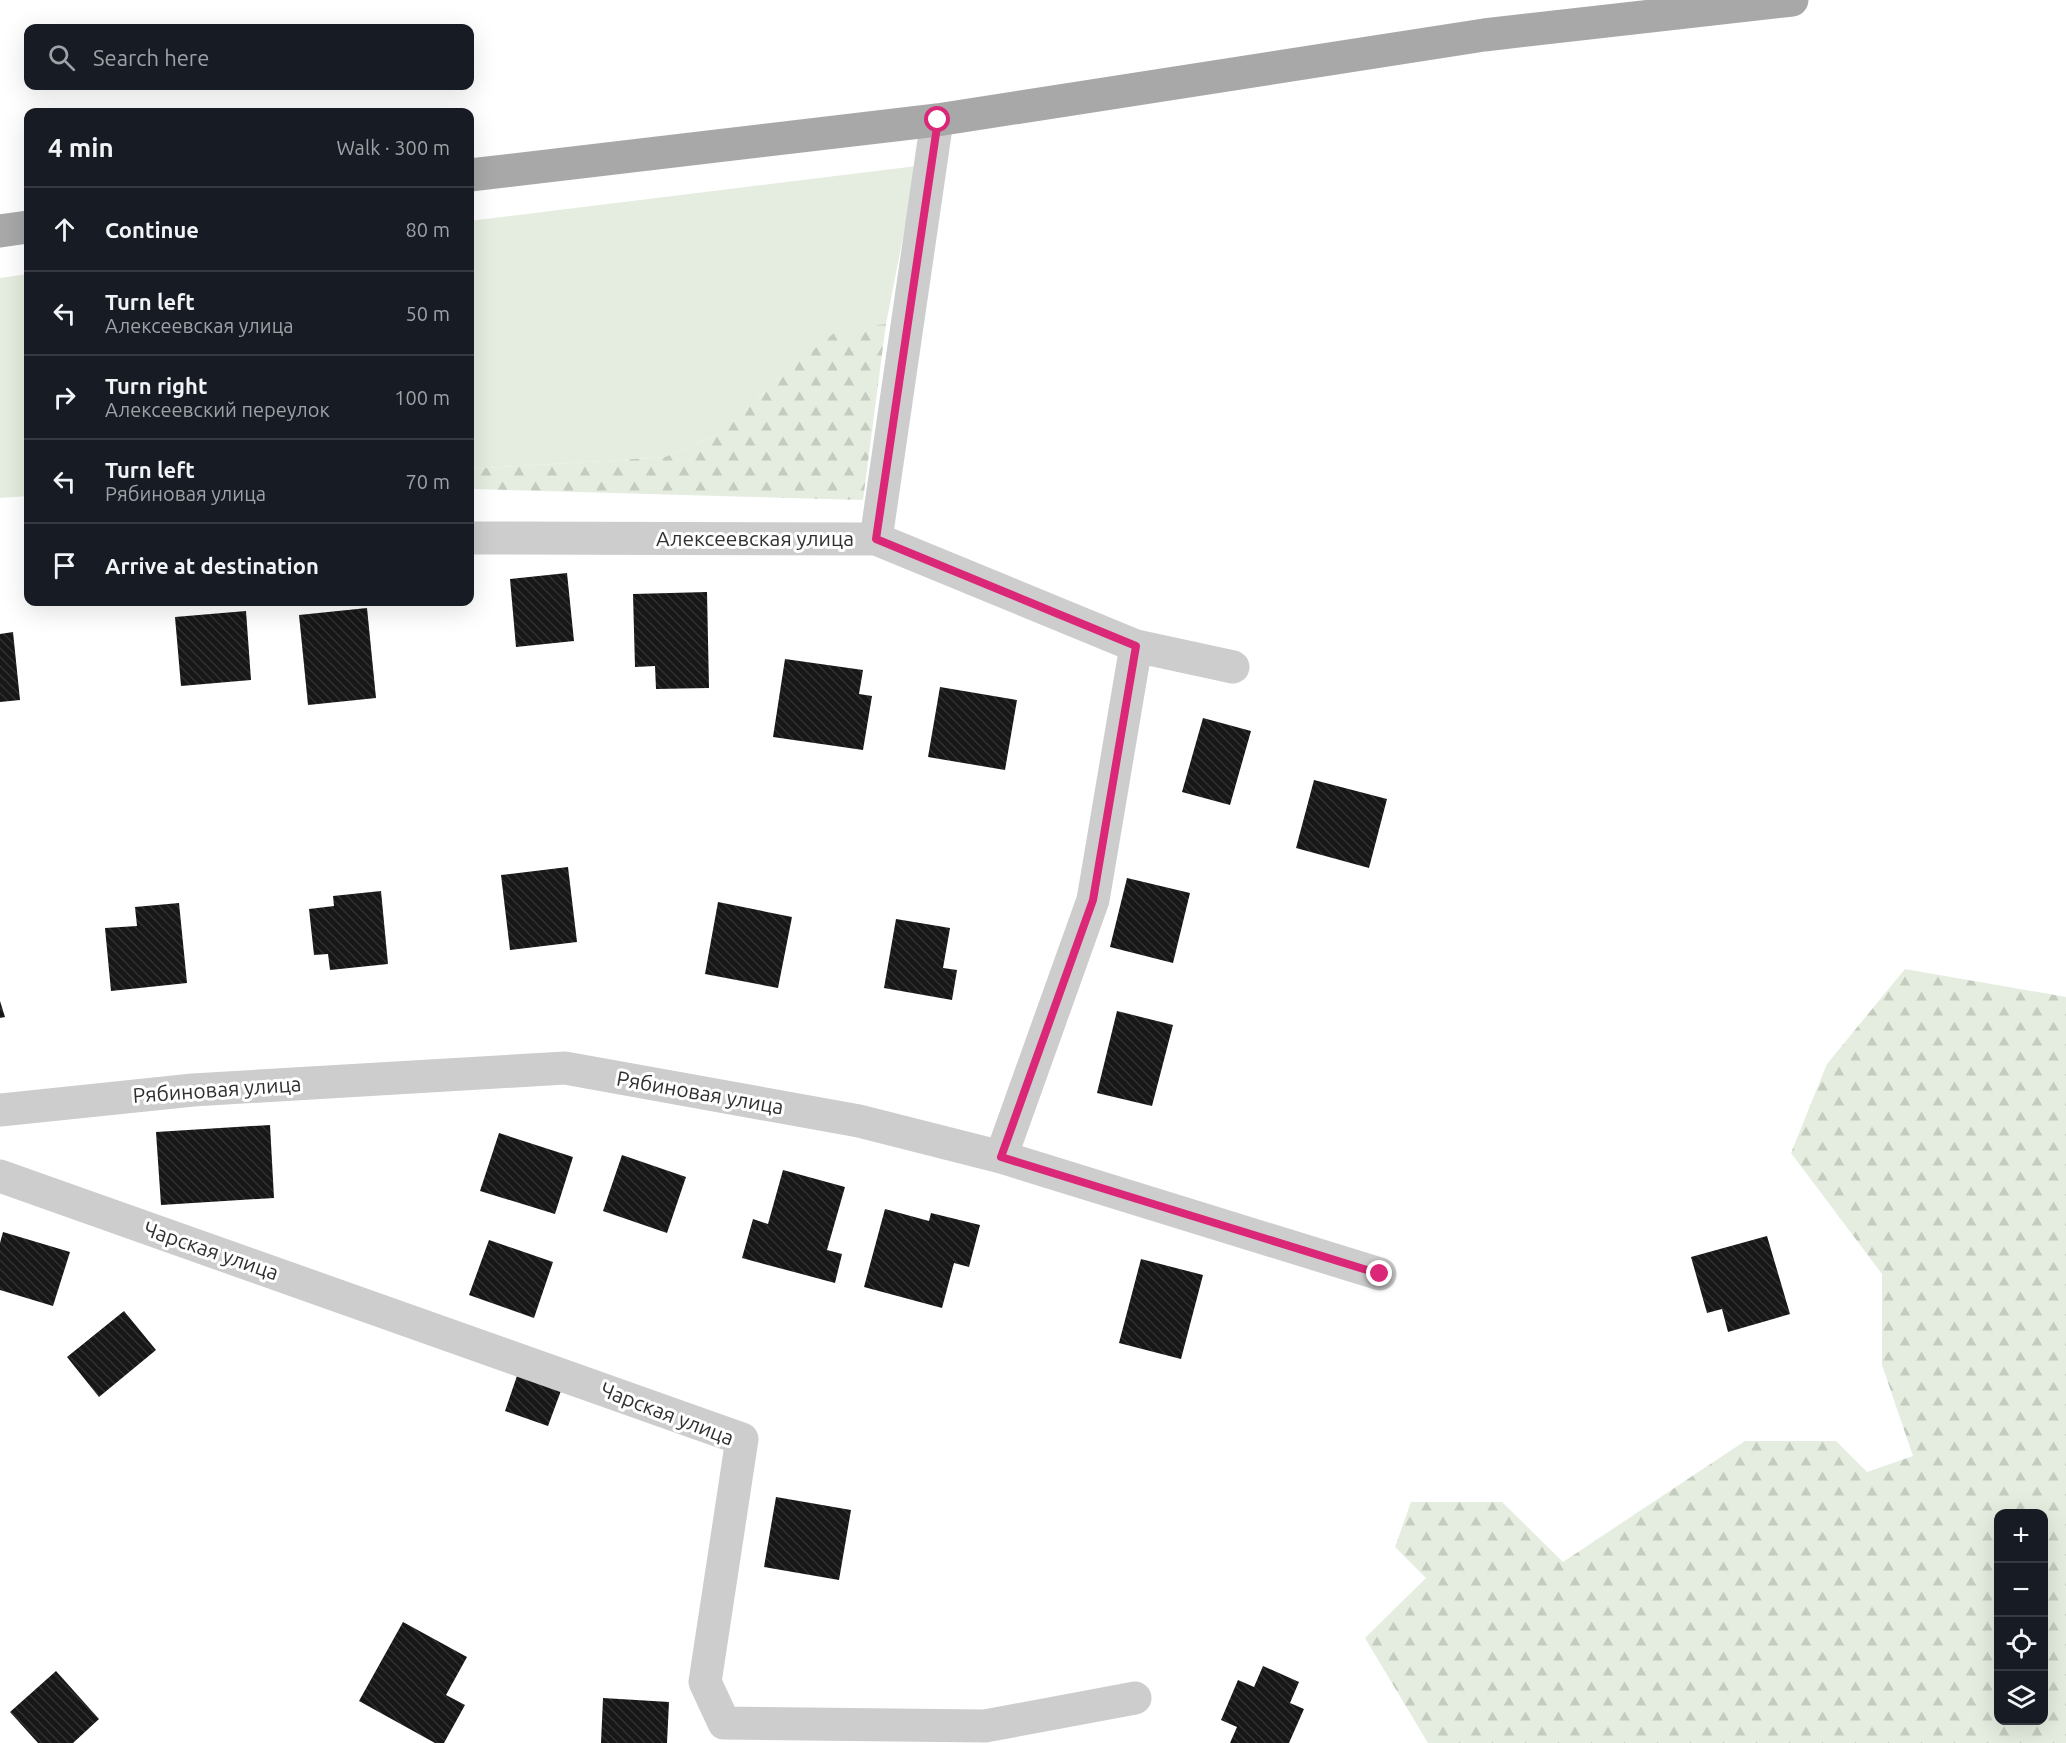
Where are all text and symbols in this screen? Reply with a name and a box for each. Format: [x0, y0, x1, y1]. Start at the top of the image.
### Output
search box [24, 24, 474, 90]
icon: search [45, 41, 78, 74]
text: Search here [93, 45, 209, 70]
route start [924, 106, 950, 132]
text: 4 min [48, 133, 114, 162]
text: Walk · 300 m [337, 136, 450, 159]
icon: ahead [48, 213, 81, 246]
text: Continue [105, 217, 199, 242]
text: 80 m [406, 218, 450, 241]
text: Turn left [105, 289, 195, 314]
icon: left [48, 297, 81, 330]
text: 50 m [406, 302, 450, 325]
text: Алексеевская улица [105, 314, 294, 337]
text: Turn right [105, 373, 207, 398]
icon: right [48, 381, 81, 414]
text: 100 m [394, 386, 450, 409]
text: Алексеевский переулок [105, 398, 330, 421]
text: Turn left [105, 457, 195, 482]
icon: left [48, 465, 81, 498]
text: 70 m [406, 470, 450, 493]
text: Рябиновая улица [105, 482, 266, 505]
street label: Алексеевская улица [656, 526, 854, 550]
icon: arrive [48, 549, 81, 582]
text: Arrive at destination [105, 553, 319, 578]
street label: Рябиновая улица [615, 1066, 786, 1119]
street label: Рябиновая улица [132, 1071, 302, 1107]
street label: Чарская улица [141, 1216, 282, 1284]
route end [1366, 1260, 1392, 1286]
street label: Чарская улица [597, 1377, 737, 1450]
map controls [1994, 1509, 2048, 1725]
button: + [1994, 1509, 2048, 1563]
button: − [1994, 1563, 2048, 1617]
button: locate [1994, 1617, 2048, 1671]
button: layers [1994, 1671, 2048, 1725]

